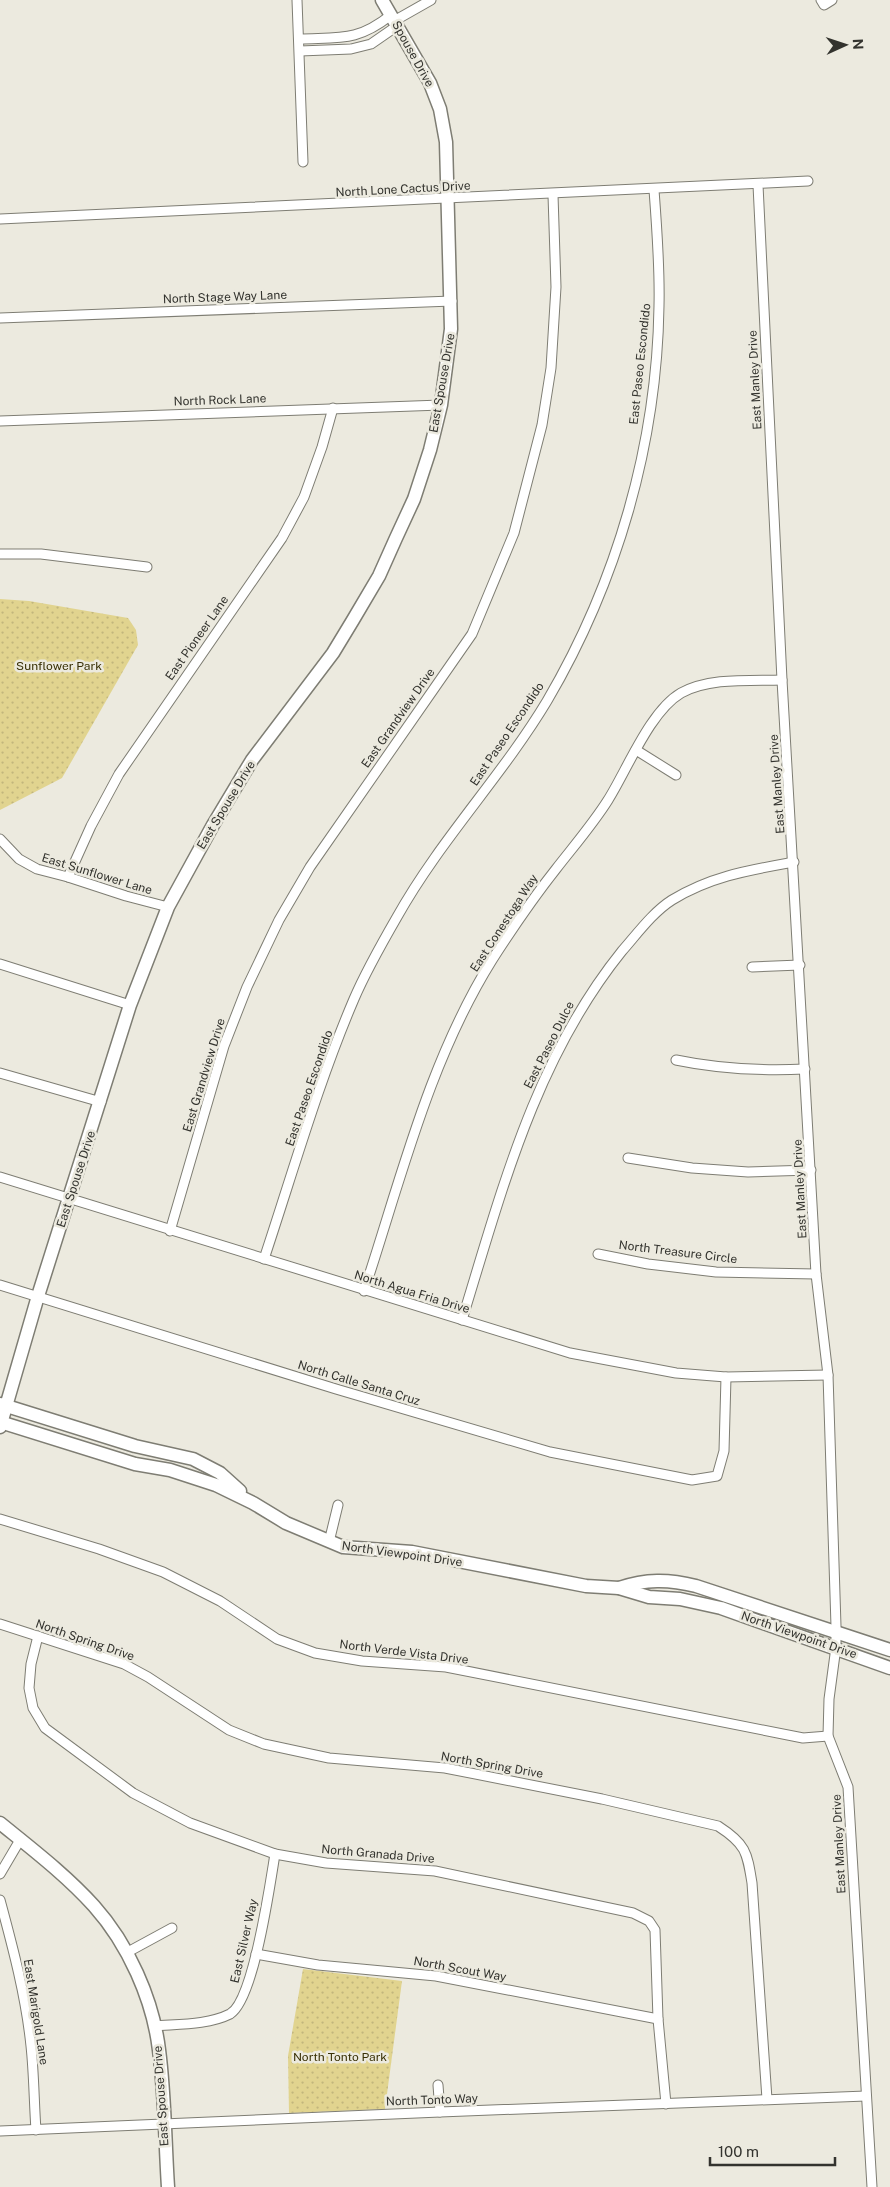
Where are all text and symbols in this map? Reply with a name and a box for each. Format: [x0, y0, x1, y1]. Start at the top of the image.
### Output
street label: Spouse Drive [389, 19, 437, 90]
north arrow [820, 20, 870, 70]
text: N [850, 38, 866, 50]
street label: North Lone Cactus Drive [335, 178, 471, 200]
street label: North Stage Way Lane [163, 288, 288, 306]
street label: East Paseo Escondido [627, 302, 653, 425]
street label: East Manley Drive [745, 330, 765, 430]
street label: East Spouse Drive [426, 332, 458, 434]
street label: North Rock Lane [173, 391, 267, 409]
street label: East Pioneer Lane [163, 593, 232, 683]
park label: Sunflower Park [16, 659, 102, 673]
street label: East Grandview Drive [358, 665, 438, 770]
street label: East Paseo Escondido [467, 679, 547, 788]
street label: East Manley Drive [767, 734, 787, 834]
street label: East Spouse Drive [194, 758, 258, 852]
street label: East Sunflower Lane [40, 851, 154, 898]
street label: East Conestoga Way [467, 871, 541, 974]
street label: East Paseo Dulce [521, 999, 577, 1091]
street label: East Grandview Drive [180, 1016, 228, 1134]
street label: East Paseo Escondido [283, 1028, 336, 1148]
street label: East Spouse Drive [54, 1129, 98, 1229]
street label: East Manley Drive [790, 1139, 810, 1239]
street label: North Treasure Circle [618, 1238, 738, 1266]
street label: North Agua Fria Drive [353, 1268, 472, 1316]
street label: North Calle Santa Cruz [296, 1358, 422, 1408]
street label: North Viewpoint Drive [341, 1539, 463, 1569]
street label: North Viewpoint Drive [739, 1609, 859, 1661]
street label: North Spring Drive [34, 1616, 136, 1664]
street label: North Verde Vista Drive [339, 1637, 469, 1667]
street label: North Spring Drive [440, 1749, 544, 1781]
street label: East Manley Drive [829, 1794, 849, 1894]
street label: North Granada Drive [321, 1842, 435, 1866]
street label: East Silver Way [228, 1897, 261, 1984]
street label: North Scout Way [412, 1954, 508, 1984]
street label: East Marigold Lane [21, 1958, 51, 2066]
street label: East Spouse Drive [150, 2045, 171, 2147]
park label: North Tonto Park [293, 2050, 387, 2064]
street label: North Tonto Way [386, 2091, 479, 2109]
scale bar [710, 2134, 835, 2166]
text: 100 m [718, 2143, 759, 2160]

